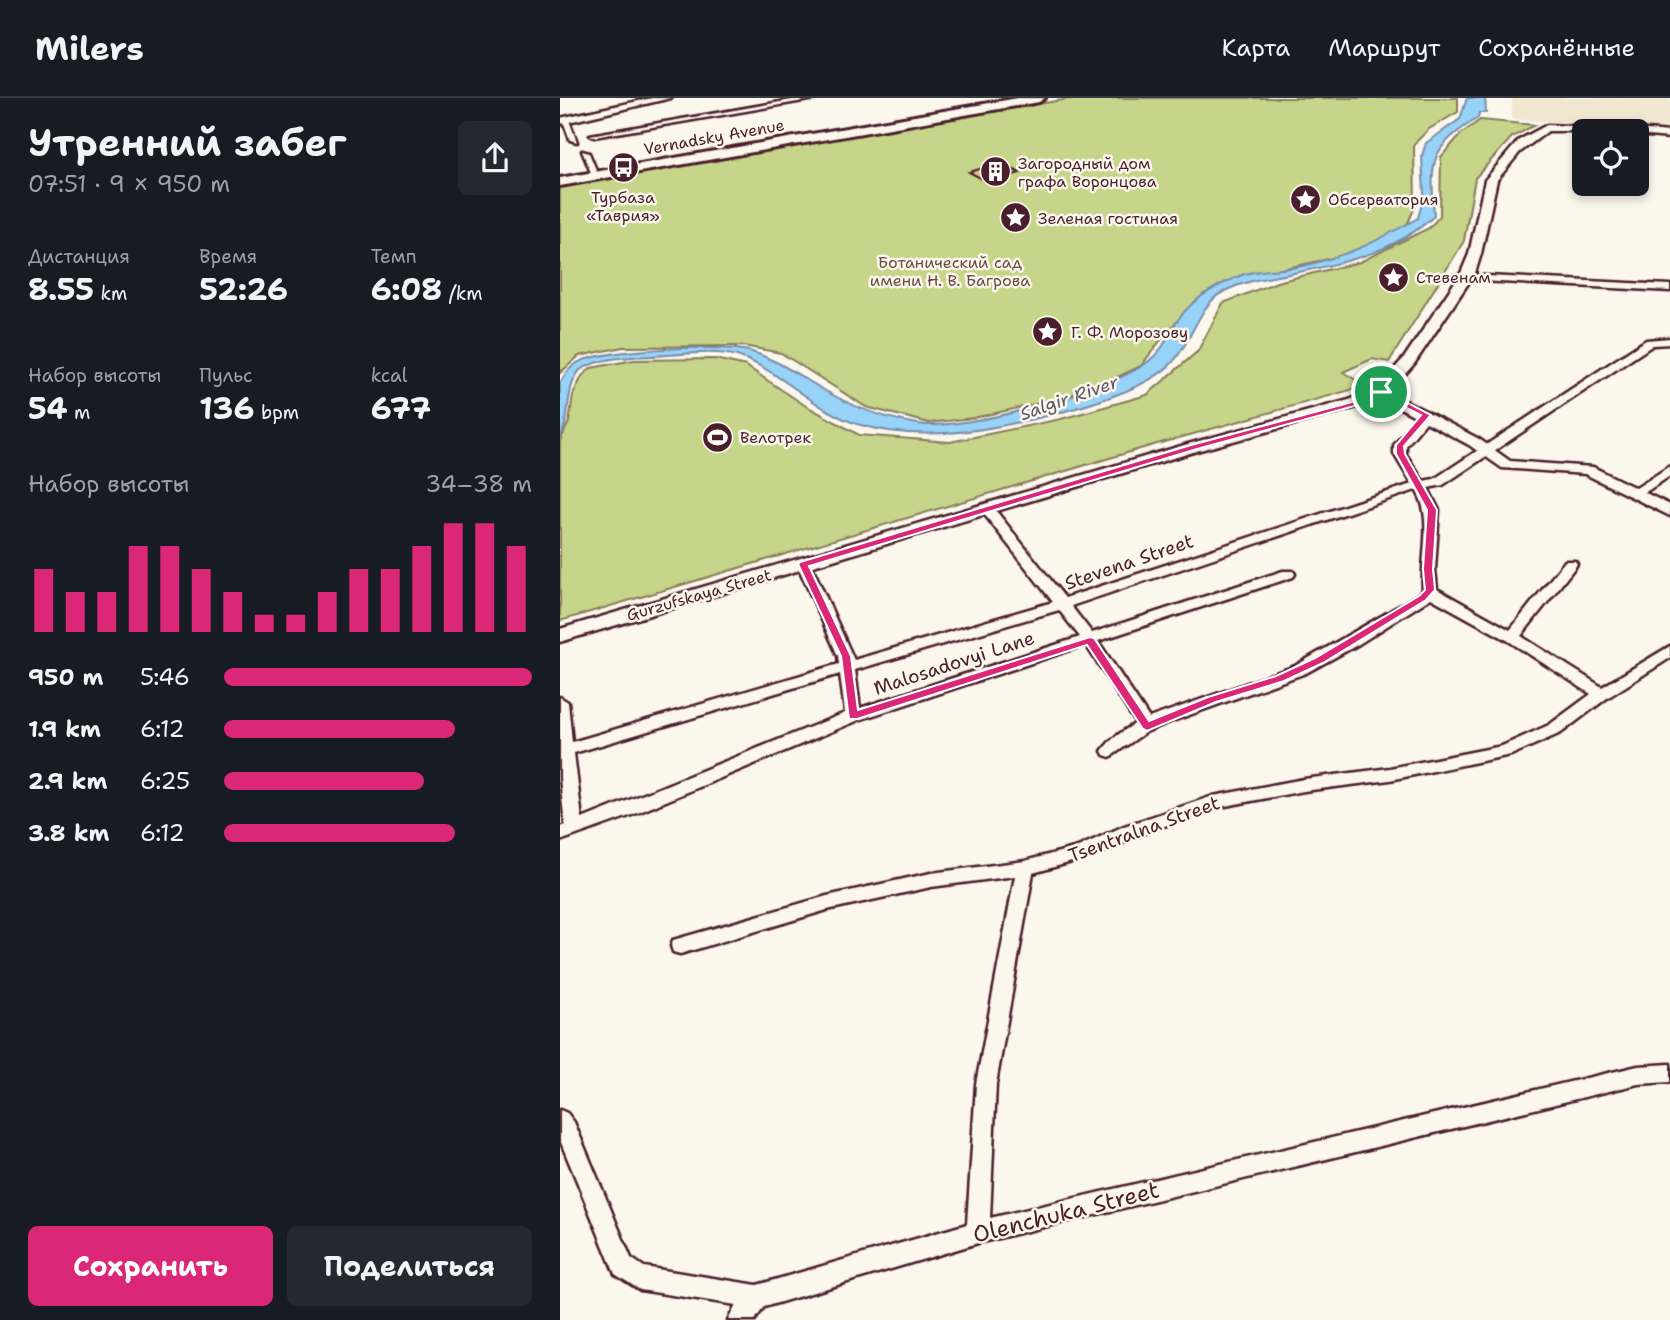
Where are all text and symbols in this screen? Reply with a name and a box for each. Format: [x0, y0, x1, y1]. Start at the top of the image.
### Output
text: Milers [35, 26, 144, 71]
text: Карта [1222, 32, 1290, 64]
text: Маршрут [1328, 32, 1440, 64]
text: Сохранённые [1478, 32, 1635, 64]
street label: Vernadsky Avenue [642, 114, 786, 160]
text: Утренний забег [28, 117, 346, 168]
map controls [1572, 119, 1649, 196]
button: locate [1572, 119, 1649, 196]
button: share [458, 121, 532, 195]
bus stop icon: Турбаза «Таврия» [606, 151, 640, 185]
place label: Загородный дом графа Воронцова [1018, 153, 1157, 192]
building icon: Загородный дом графа Воронцова [978, 155, 1012, 189]
text: 07:51 · 9 × 950 m [28, 169, 230, 199]
place icon: Обсерватория [1288, 182, 1322, 216]
place label: Турбаза «Таврия» [586, 187, 660, 226]
place label: Обсерватория [1328, 189, 1439, 210]
place icon: Зеленая гостиная [998, 201, 1032, 235]
place label: Зеленая гостиная [1038, 208, 1178, 229]
text: Дистанция [28, 244, 130, 269]
text: Время [199, 244, 257, 269]
text: Темп [371, 244, 417, 269]
park label: Ботанический сад имени Н. В. Багрова [870, 252, 1030, 291]
place icon: Стевенам [1376, 260, 1410, 294]
place label: Стевенам [1416, 267, 1491, 288]
text: 8.55 [28, 269, 94, 310]
text: 52:26 [199, 269, 288, 310]
text: 6:08 [371, 269, 442, 310]
text: km [94, 281, 127, 306]
text: /km [442, 281, 483, 306]
place icon: Г. Ф. Морозову [1031, 315, 1065, 349]
place label: Г. Ф. Морозову [1071, 322, 1188, 343]
pin [1351, 362, 1411, 422]
text: Набор высоты [28, 363, 161, 388]
text: Пульс [199, 363, 253, 388]
text: kcal [371, 363, 408, 388]
water label: Salgir River [1017, 370, 1122, 426]
icon: arrive [1362, 373, 1400, 411]
text: 54 [28, 388, 68, 429]
text: 136 [199, 388, 254, 429]
text: 677 [371, 388, 431, 429]
text: m [68, 400, 90, 425]
text: bpm [254, 400, 299, 425]
sports icon: Велотрек [700, 420, 734, 454]
place label: Велотрек [740, 427, 811, 448]
text: Набор высоты [28, 469, 189, 499]
text: 34–38 m [425, 469, 532, 499]
street label: Stevena Street [1061, 528, 1197, 596]
street label: Gurzufskaya Street [624, 564, 774, 626]
street label: Malosadovyi Lane [870, 625, 1038, 701]
text: 950 m [28, 662, 103, 692]
text: 5:46 [140, 662, 190, 692]
text: 1.9 km [28, 714, 101, 744]
text: 6:12 [140, 714, 185, 744]
text: 2.9 km [28, 766, 107, 796]
text: 6:25 [140, 766, 190, 796]
street label: Tsentralna Street [1065, 790, 1223, 868]
text: 3.8 km [28, 818, 109, 848]
text: 6:12 [140, 818, 185, 848]
street label: Olenchuka Street [970, 1174, 1162, 1250]
button: Сохранить [28, 1226, 273, 1306]
button: Поделиться [287, 1226, 532, 1306]

